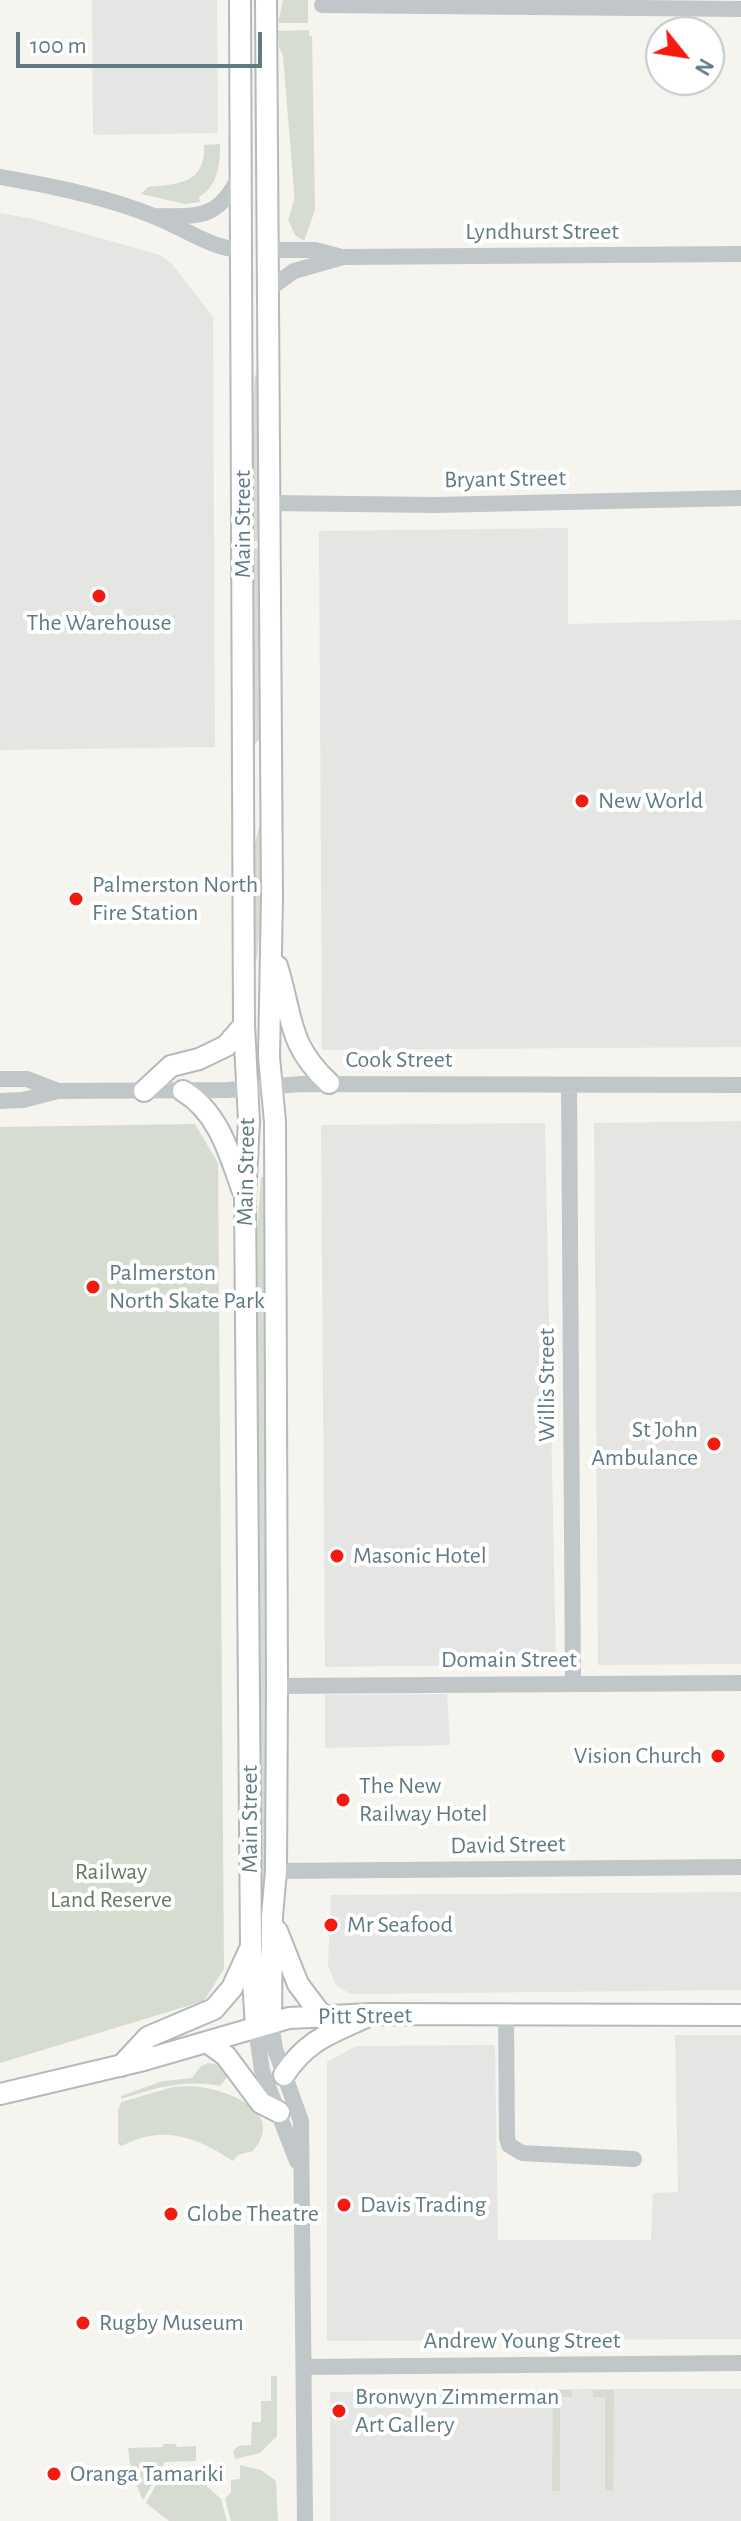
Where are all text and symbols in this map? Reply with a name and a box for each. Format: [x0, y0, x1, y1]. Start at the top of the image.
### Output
scale bar [20, 16, 266, 66]
north arrow [645, 16, 725, 96]
text: 100 m [30, 34, 87, 58]
text: N [691, 55, 717, 79]
street label: Lyndhurst Street [465, 218, 619, 246]
street label: Bryant Street [444, 464, 566, 494]
street label: Main Street [229, 470, 257, 578]
marker: The Warehouse [90, 587, 108, 605]
place label: The Warehouse [26, 609, 172, 637]
place label: New World [598, 787, 703, 815]
marker: New World [573, 792, 591, 810]
place label: Palmerston North Fire Station [92, 871, 258, 927]
marker: Palmerston North Fire Station [67, 890, 85, 908]
street label: Cook Street [346, 1046, 452, 1074]
street label: Main Street [231, 1118, 261, 1226]
place label: Palmerston North Skate Park [109, 1259, 265, 1315]
marker: Palmerston North Skate Park [84, 1278, 102, 1296]
street label: Willis Street [533, 1328, 561, 1442]
place label: St John Ambulance [591, 1416, 698, 1472]
marker: St John Ambulance [705, 1435, 723, 1453]
place label: Masonic Hotel [353, 1542, 487, 1570]
marker: Masonic Hotel [328, 1547, 346, 1565]
street label: Domain Street [441, 1646, 577, 1674]
place label: Vision Church [574, 1742, 702, 1770]
marker: Vision Church [709, 1747, 727, 1765]
street label: Main Street [236, 1765, 264, 1873]
place label: The New Railway Hotel [359, 1772, 487, 1828]
marker: The New Railway Hotel [334, 1791, 352, 1809]
street label: David Street [450, 1830, 566, 1860]
park label: Railway Land Reserve [50, 1858, 172, 1914]
place label: Mr Seafood [347, 1911, 453, 1939]
marker: Mr Seafood [322, 1916, 340, 1934]
street label: Pitt Street [318, 2001, 412, 2031]
place label: Davis Trading [360, 2191, 486, 2219]
marker: Davis Trading [335, 2196, 353, 2214]
place label: Globe Theatre [187, 2200, 319, 2228]
marker: Globe Theatre [162, 2205, 180, 2223]
place label: Rugby Museum [99, 2309, 244, 2337]
marker: Rugby Museum [74, 2314, 92, 2332]
street label: Andrew Young Street [424, 2327, 620, 2355]
place label: Bronwyn Zimmerman Art Gallery [355, 2383, 560, 2439]
marker: Bronwyn Zimmerman Art Gallery [330, 2402, 348, 2420]
place label: Oranga Tamariki [70, 2460, 224, 2488]
marker: Oranga Tamariki [45, 2465, 63, 2483]

